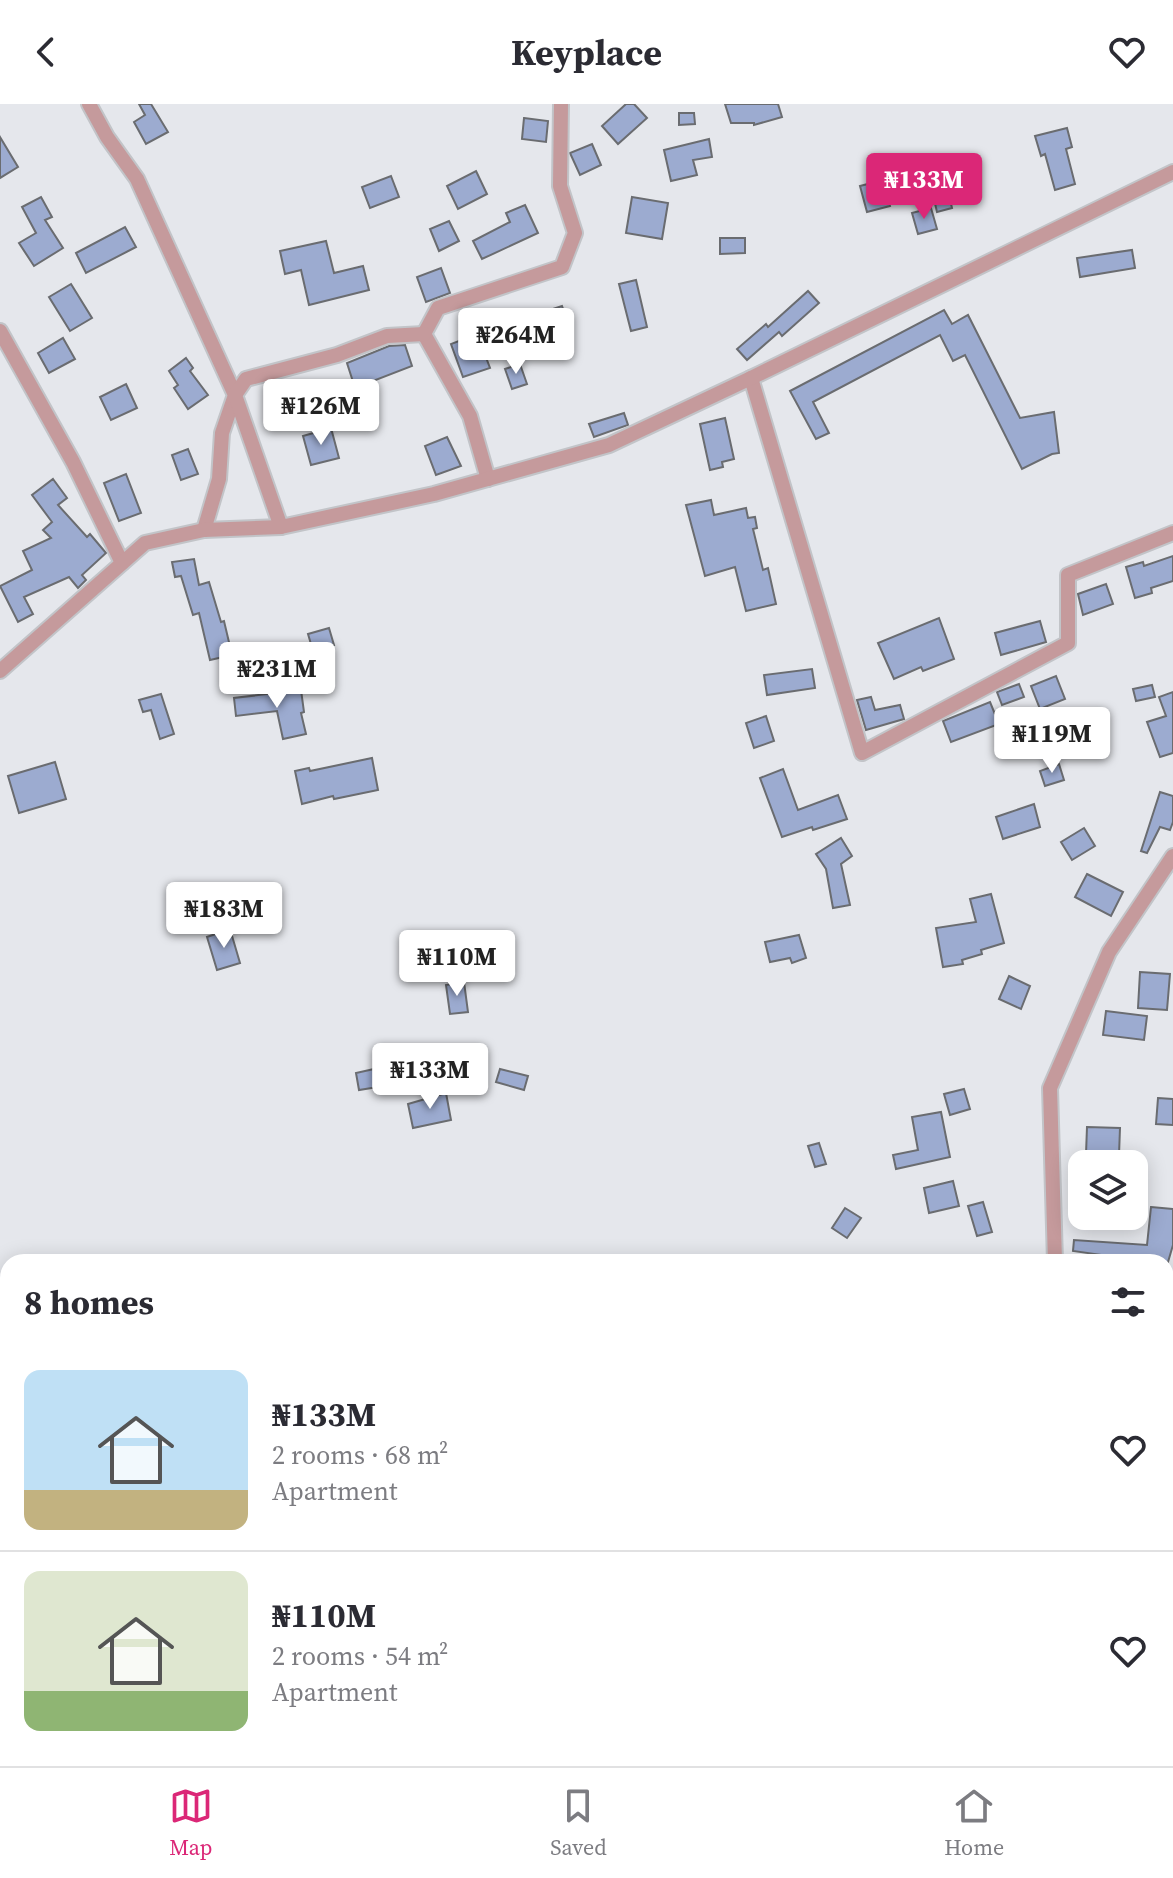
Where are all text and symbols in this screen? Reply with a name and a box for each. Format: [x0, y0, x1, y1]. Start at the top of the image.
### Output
text: Keyplace [511, 28, 662, 77]
icon: back [24, 30, 68, 74]
icon: heart [1105, 30, 1149, 74]
pin: ₦133M [868, 153, 980, 221]
text: ₦133M [884, 161, 964, 197]
pin: ₦264M [460, 308, 572, 376]
text: ₦264M [476, 316, 556, 352]
pin: ₦126M [265, 379, 377, 447]
text: ₦126M [281, 387, 361, 423]
pin: ₦231M [221, 642, 333, 710]
text: ₦231M [237, 650, 317, 686]
pin: ₦119M [996, 707, 1108, 775]
text: ₦119M [1012, 715, 1092, 751]
pin: ₦183M [168, 882, 280, 950]
text: ₦183M [184, 890, 264, 926]
pin: ₦110M [401, 930, 513, 998]
text: ₦110M [417, 938, 497, 974]
pin: ₦133M [374, 1043, 486, 1111]
text: ₦133M [390, 1051, 470, 1087]
map controls [1068, 1150, 1148, 1230]
button: layers [1068, 1150, 1148, 1230]
text: 8 homes [24, 1279, 154, 1325]
icon: filters [1106, 1280, 1150, 1324]
text: ₦133M [272, 1391, 376, 1437]
icon: home [88, 1402, 184, 1498]
icon: heart [1106, 1428, 1150, 1472]
text: 2 rooms · 68 m² [272, 1437, 448, 1473]
text: Apartment [272, 1473, 397, 1509]
text: ₦110M [272, 1592, 376, 1638]
icon: home [88, 1603, 184, 1699]
icon: heart [1106, 1629, 1150, 1673]
text: 2 rooms · 54 m² [272, 1638, 448, 1674]
text: Apartment [272, 1674, 397, 1710]
tab: Map [169, 1784, 213, 1862]
tab: Saved [550, 1784, 607, 1862]
tab: Home [944, 1784, 1004, 1862]

